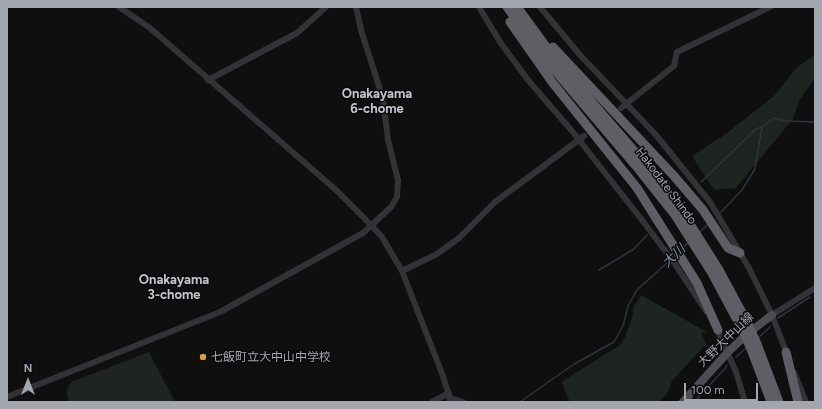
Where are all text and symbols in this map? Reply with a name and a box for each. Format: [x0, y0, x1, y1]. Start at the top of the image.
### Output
district label: Onakayama 6-chome [342, 86, 412, 117]
street label: Hakodate Shindo [632, 145, 700, 227]
water label: 大川 [659, 241, 689, 271]
district label: Onakayama 3-chome [139, 272, 209, 303]
street label: 大野大中山線 [695, 310, 757, 370]
place label: 七飯町立大中山中学校 [211, 350, 331, 364]
marker: 七飯町立大中山中学校 [198, 352, 208, 362]
north arrow [8, 361, 48, 401]
text: N [24, 362, 32, 375]
scale bar [686, 375, 760, 401]
text: 100 m [691, 383, 725, 397]

